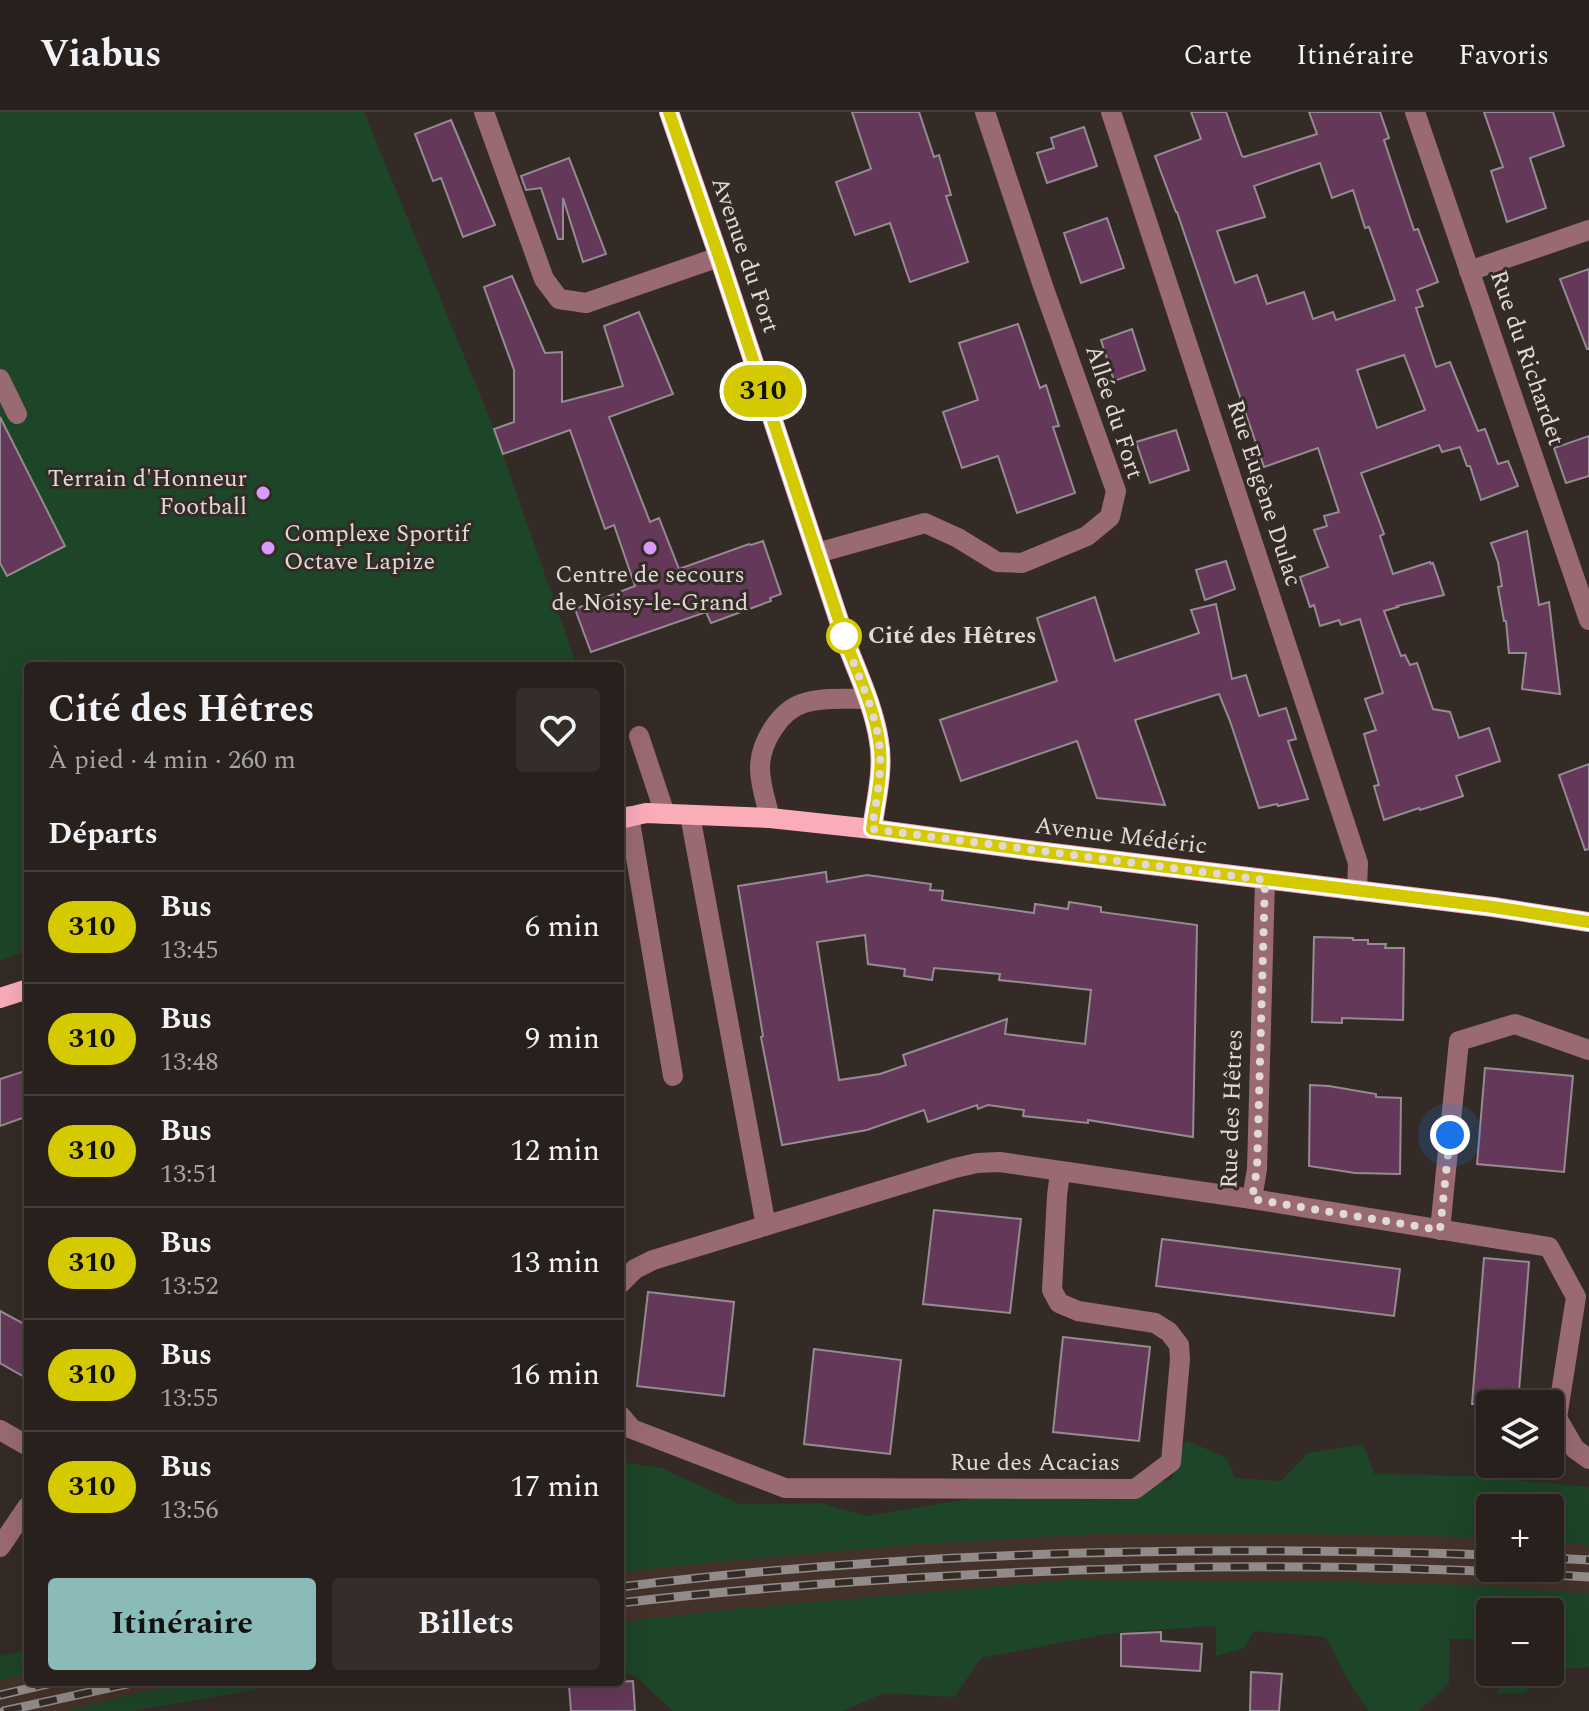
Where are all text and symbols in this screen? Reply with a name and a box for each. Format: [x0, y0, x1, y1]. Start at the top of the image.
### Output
text: Viabus [40, 26, 162, 84]
text: Carte [1184, 34, 1252, 77]
text: Itinéraire [1296, 34, 1414, 77]
text: Favoris [1458, 34, 1549, 77]
street label: Avenue du Fort [701, 172, 789, 338]
street label: Rue du Richardet [1480, 265, 1574, 451]
street label: Allée du Fort [1075, 340, 1153, 484]
line badge: 310 [717, 365, 809, 417]
text: 310 [739, 369, 787, 412]
street label: Rue Eugène Dulac [1217, 395, 1311, 591]
place label: Terrain d'Honneur Football [48, 461, 247, 525]
marker: Terrain d'Honneur Football [254, 484, 272, 502]
place label: Complexe Sportif Octave Lapize [284, 516, 471, 580]
marker: Complexe Sportif Octave Lapize [259, 539, 277, 557]
marker: Centre de secours de Noisy-le-Grand [641, 539, 659, 557]
place label: Centre de secours de Noisy-le-Grand [552, 557, 748, 621]
place label: Cité des Hêtres [868, 618, 1036, 654]
marker: Cité des Hêtres [827, 619, 861, 653]
text: Cité des Hêtres [48, 681, 315, 739]
button: heart [516, 688, 600, 772]
text: À pied · 4 min · 260 m [48, 740, 296, 780]
street label: Avenue Médéric [1033, 808, 1209, 864]
text: Départs [48, 811, 158, 857]
text: Bus [160, 884, 212, 930]
text: 6 min [525, 904, 600, 950]
text: 310 [68, 905, 116, 948]
text: 13:45 [160, 930, 219, 970]
text: Bus [160, 996, 212, 1042]
text: 9 min [525, 1016, 600, 1062]
text: 310 [68, 1017, 116, 1060]
street label: Rue des Hêtres [1211, 1029, 1253, 1189]
text: 13:48 [160, 1042, 219, 1082]
text: Bus [160, 1108, 212, 1154]
your location [1430, 1115, 1470, 1155]
text: 12 min [510, 1128, 600, 1174]
text: 310 [68, 1129, 116, 1172]
text: 13:51 [160, 1154, 219, 1194]
text: Bus [160, 1220, 212, 1266]
text: 13 min [510, 1240, 600, 1286]
text: 310 [68, 1241, 116, 1284]
text: 13:52 [160, 1266, 219, 1306]
text: Bus [160, 1332, 212, 1378]
text: 16 min [510, 1352, 600, 1398]
text: 310 [68, 1353, 116, 1396]
text: 13:55 [160, 1378, 219, 1418]
map controls [1476, 1390, 1564, 1686]
button: layers [1476, 1390, 1564, 1478]
text: Bus [160, 1444, 212, 1490]
street label: Rue des Acacias [950, 1445, 1120, 1481]
text: 17 min [510, 1464, 600, 1510]
text: 310 [68, 1465, 116, 1508]
text: 13:56 [160, 1490, 219, 1530]
button: + [1476, 1494, 1564, 1582]
button: Itinéraire [48, 1578, 316, 1670]
button: Billets [332, 1578, 600, 1670]
button: − [1476, 1598, 1564, 1686]

